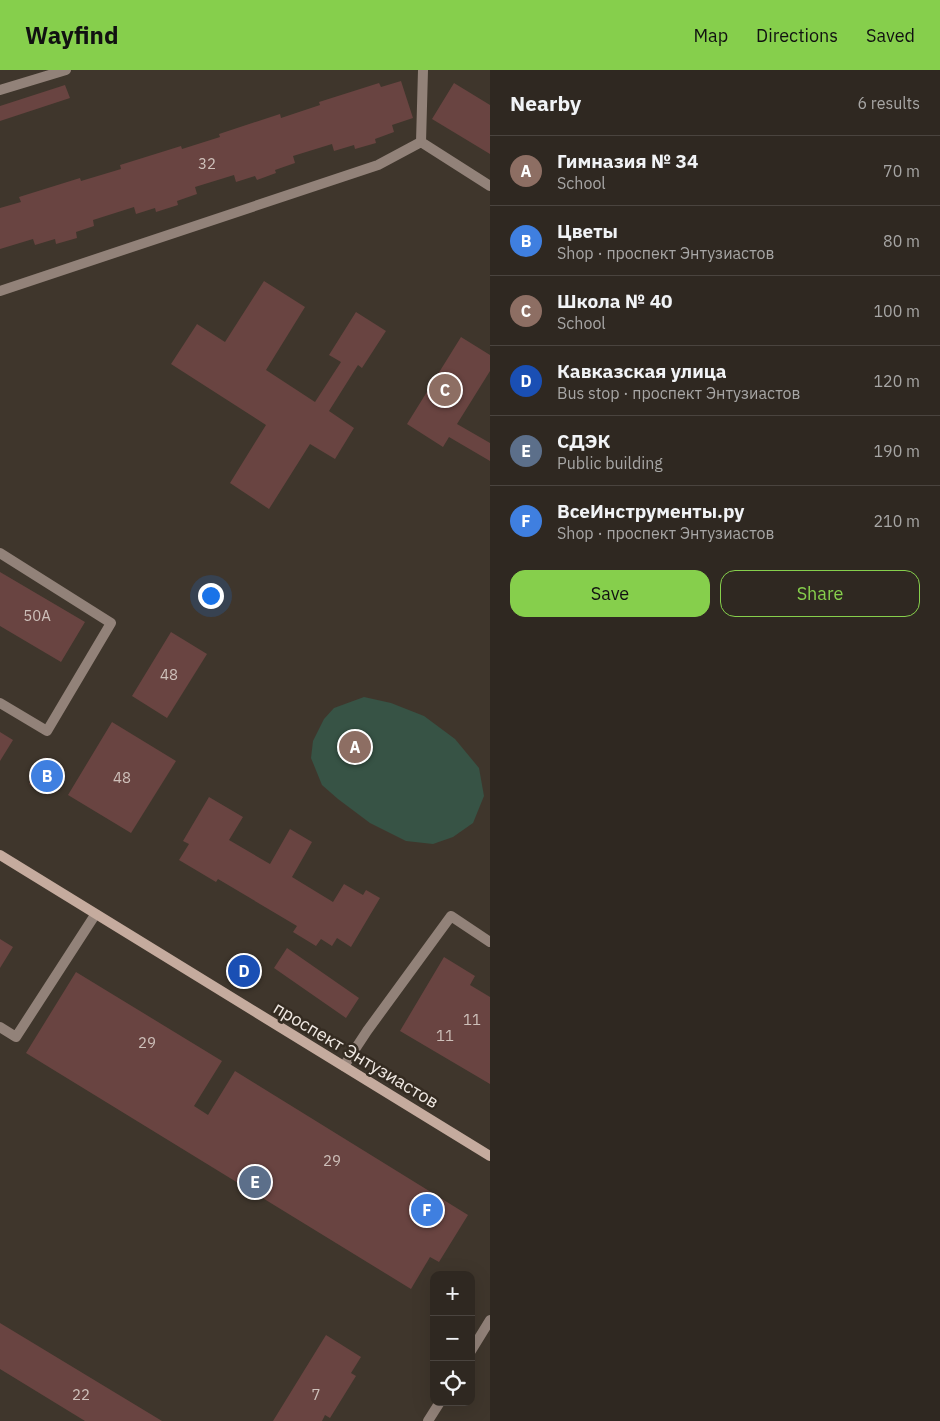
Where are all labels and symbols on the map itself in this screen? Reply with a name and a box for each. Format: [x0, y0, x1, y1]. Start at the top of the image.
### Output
house number: 32 [198, 154, 216, 173]
pin: C [429, 371, 461, 409]
your location [198, 583, 224, 609]
house number: 50А [23, 606, 51, 625]
house number: 48 [160, 665, 178, 684]
pin: A [339, 728, 371, 766]
pin: B [31, 757, 63, 795]
house number: 48 [113, 768, 131, 787]
pin: D [228, 952, 260, 990]
street label: проспект Энтузиастов [269, 996, 443, 1113]
house number: 11 [463, 1010, 481, 1029]
house number: 11 [436, 1026, 454, 1045]
house number: 29 [138, 1033, 156, 1052]
house number: 29 [323, 1151, 341, 1170]
pin: E [239, 1163, 271, 1201]
pin: F [411, 1191, 443, 1229]
house number: 22 [72, 1385, 90, 1404]
house number: 7 [311, 1385, 321, 1404]

